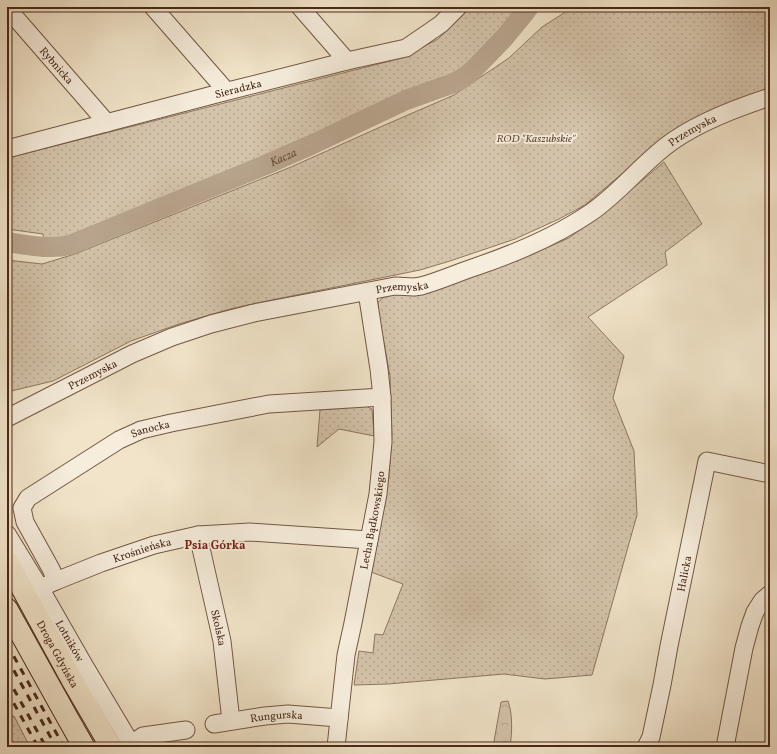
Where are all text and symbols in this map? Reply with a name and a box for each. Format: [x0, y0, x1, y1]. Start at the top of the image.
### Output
street label: Rybnicka [35, 44, 77, 89]
street label: Sieradzka [213, 77, 264, 103]
street label: Przemyska [666, 112, 720, 151]
park label: ROD "Kaszubskie" [497, 132, 576, 147]
water label: Kacza [268, 145, 300, 171]
street label: Przemyska [375, 278, 431, 299]
street label: Przemyska [66, 357, 121, 394]
street label: Sanocka [129, 417, 172, 443]
street label: Lecha Bądkowskiego [358, 470, 389, 571]
street label: Krośnieńska [111, 535, 173, 567]
district label: Psia Górka [184, 538, 246, 554]
street label: Halicka [674, 554, 696, 593]
street label: Skolska [206, 608, 229, 647]
street label: Droga Gdyńska [32, 618, 81, 692]
street label: Lotników [51, 618, 87, 666]
street label: Rungurska [249, 708, 304, 727]

